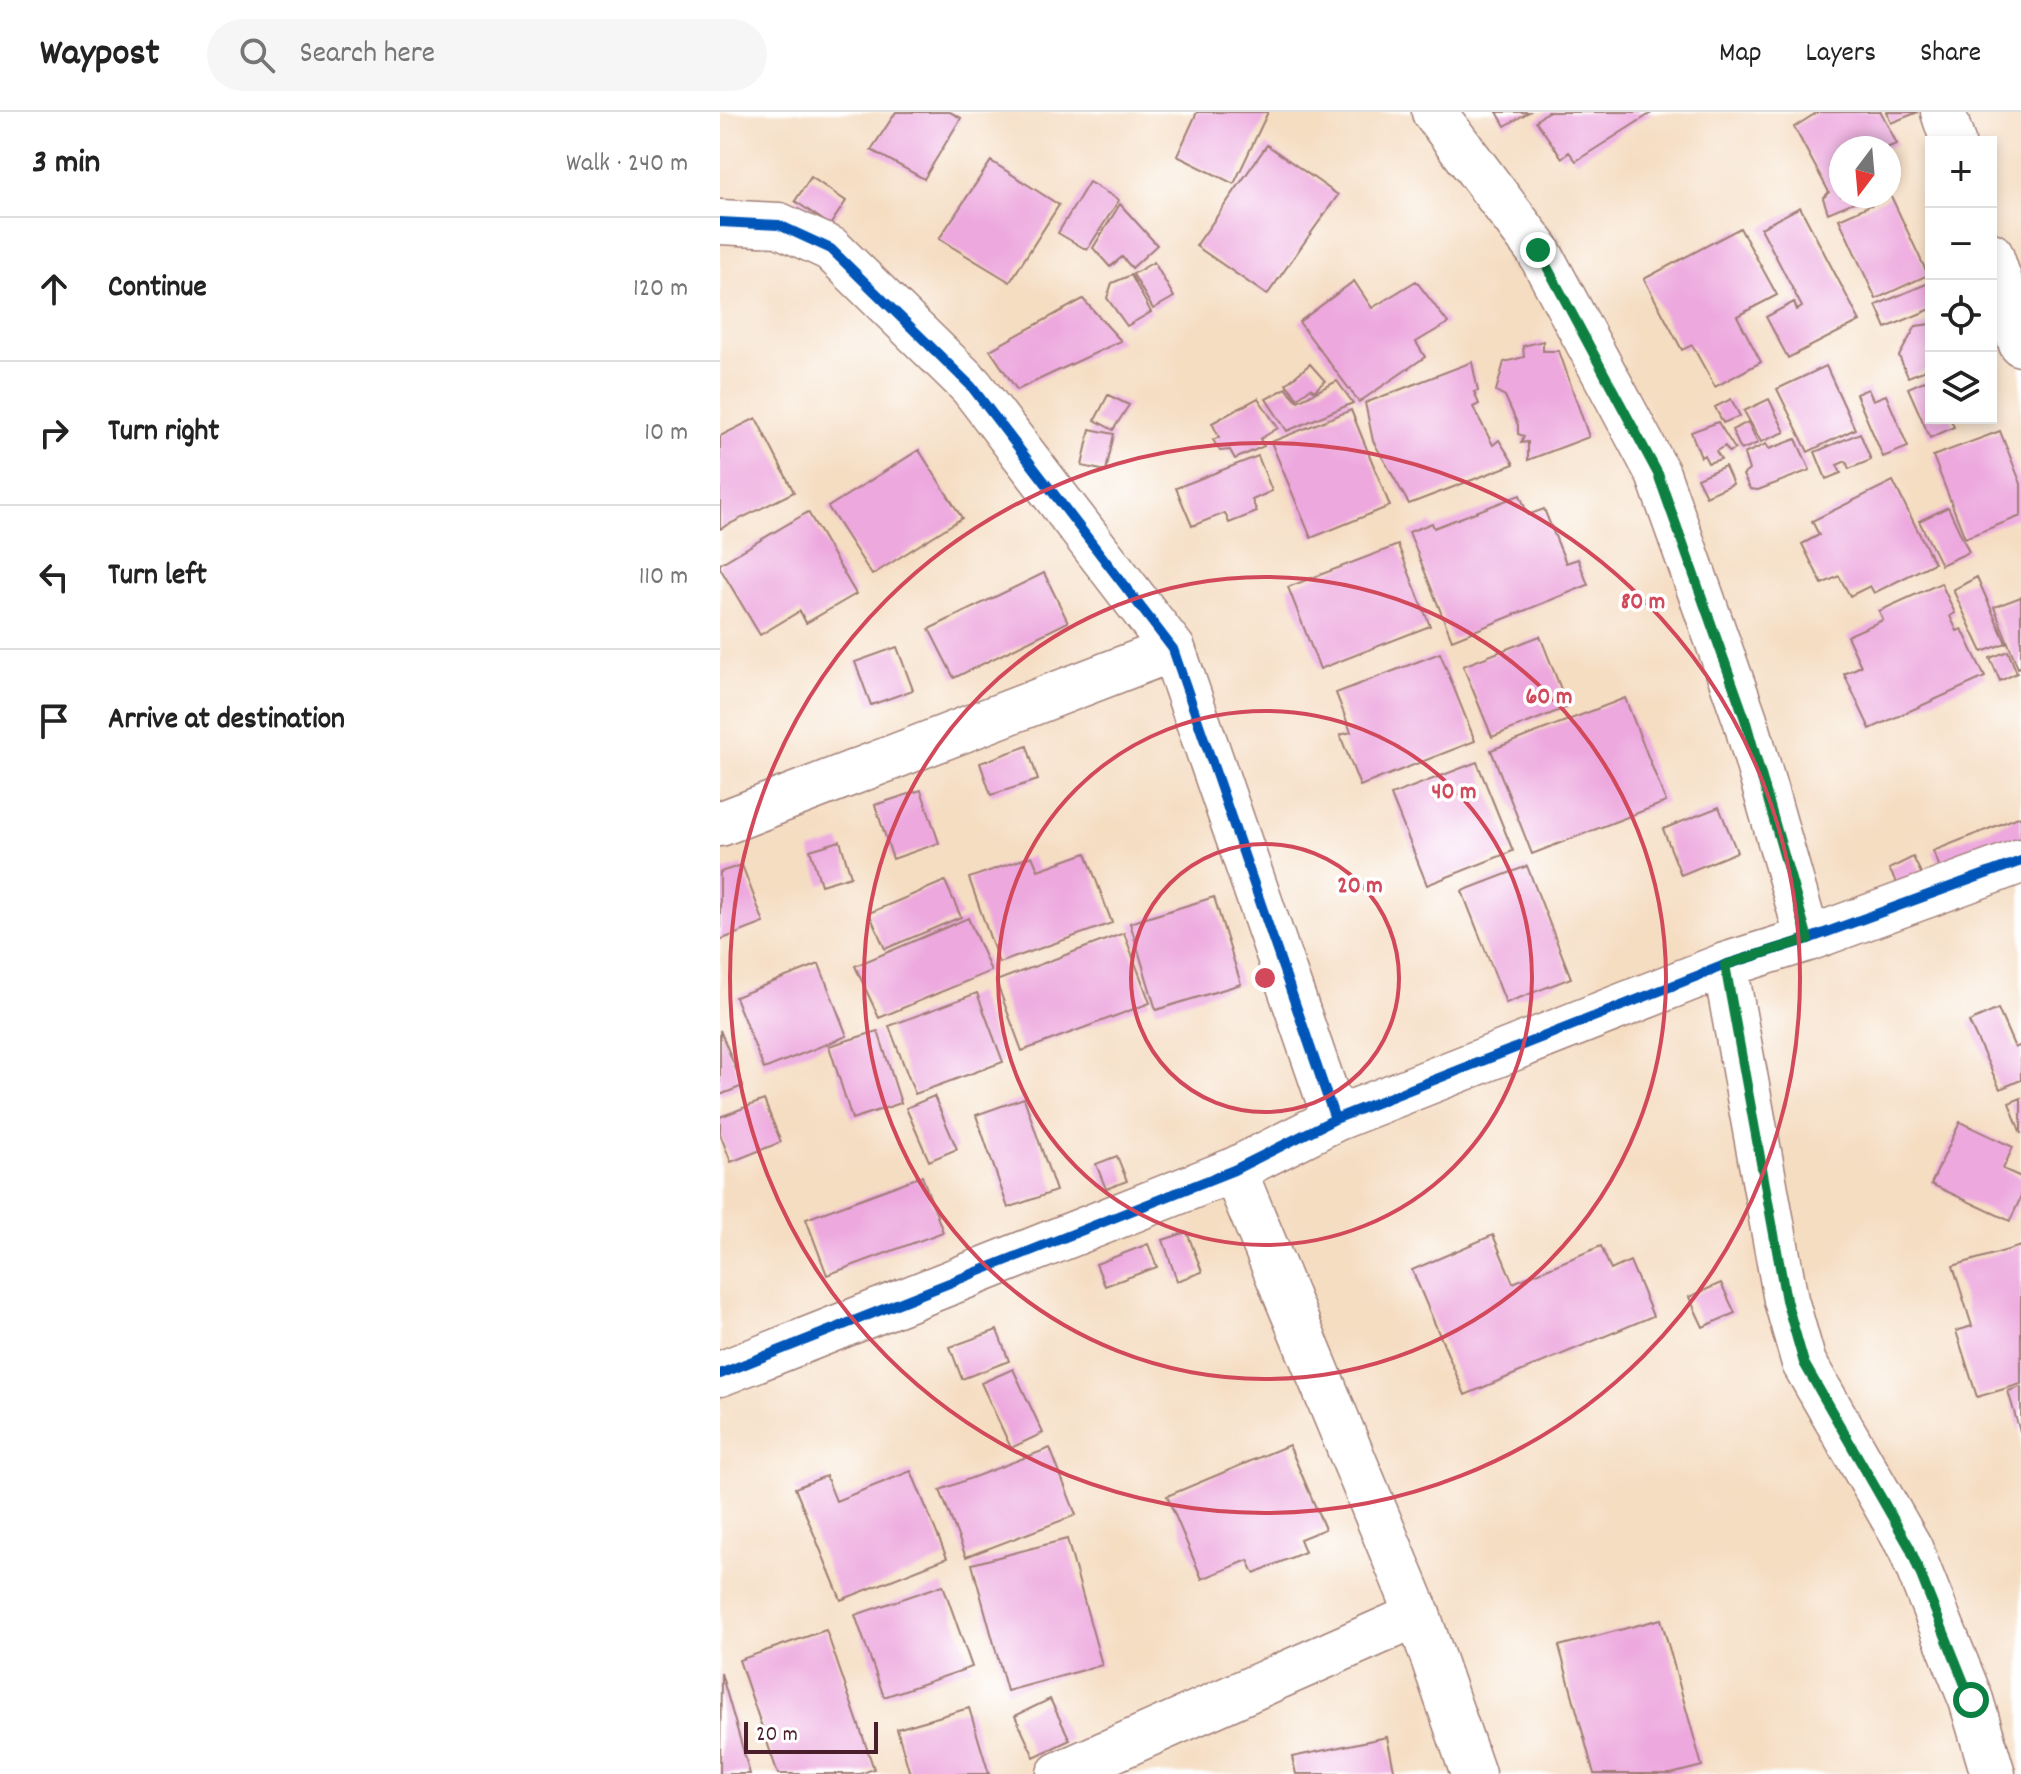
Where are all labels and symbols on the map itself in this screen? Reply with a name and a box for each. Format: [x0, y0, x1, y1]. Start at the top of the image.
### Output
north arrow [1829, 136, 1901, 208]
route end [1520, 232, 1556, 268]
text: 80 m [1621, 586, 1665, 620]
text: 60 m [1526, 681, 1572, 715]
text: 40 m [1431, 776, 1477, 810]
text: 20 m [1337, 870, 1383, 904]
centre of rings [1251, 964, 1279, 992]
route start [1953, 1682, 1989, 1718]
scale bar [744, 1718, 878, 1754]

